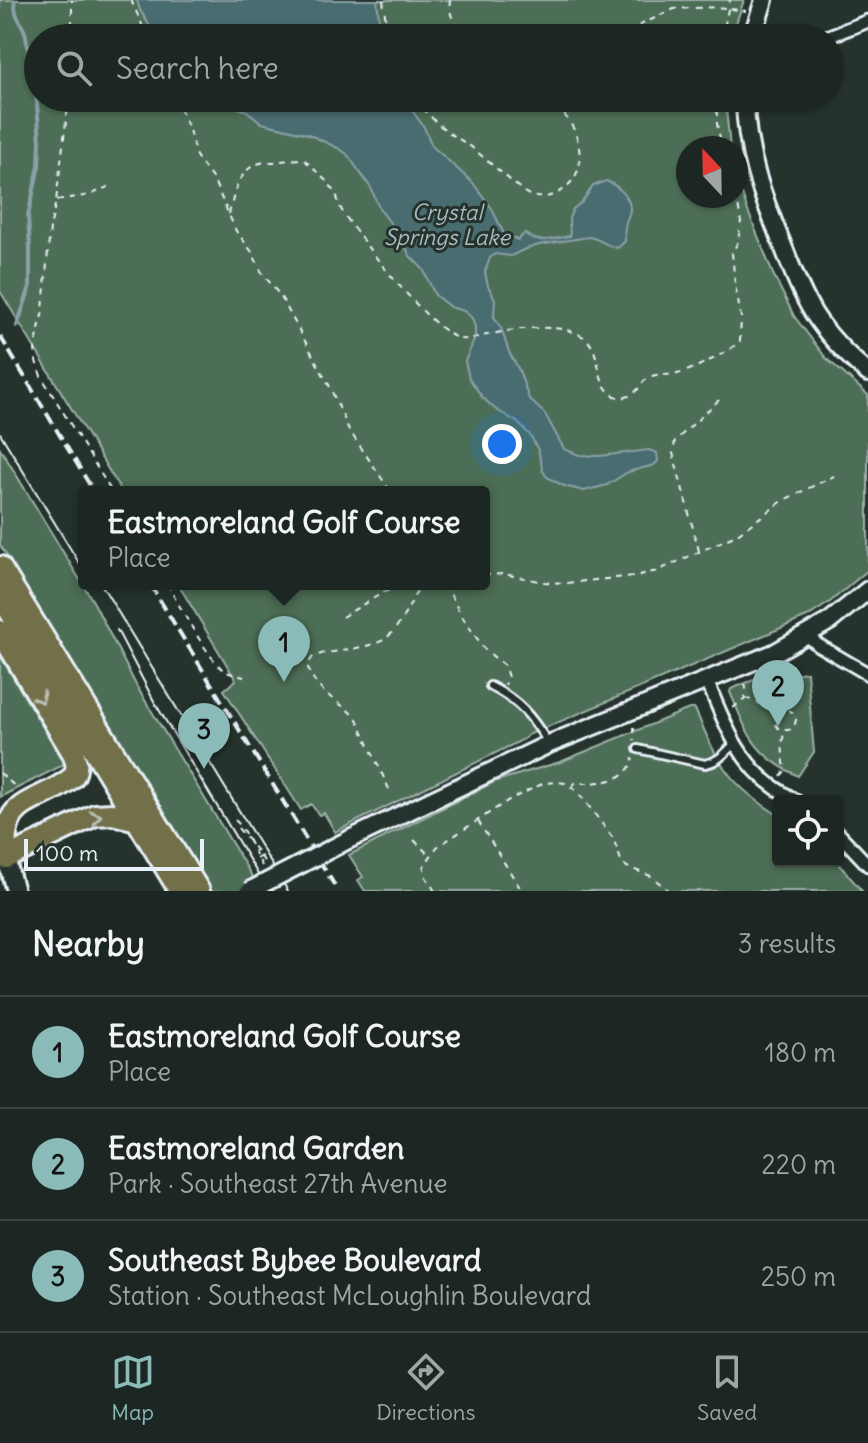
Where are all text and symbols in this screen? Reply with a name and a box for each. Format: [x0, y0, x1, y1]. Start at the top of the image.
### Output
search box [24, 24, 844, 112]
icon: search [52, 46, 96, 90]
text: Search here [116, 49, 279, 87]
north arrow [676, 136, 748, 208]
water label: Crystal Springs Lake [384, 198, 512, 251]
your location [482, 424, 522, 464]
popup [78, 486, 490, 590]
text: Eastmoreland Golf Course [108, 503, 460, 541]
text: Place [108, 541, 171, 574]
pin: 1 [258, 616, 310, 682]
pin: 2 [752, 660, 804, 726]
one-way arrow [30, 689, 46, 704]
pin: 3 [178, 703, 230, 769]
map controls [772, 795, 844, 867]
button: locate [772, 795, 844, 867]
one-way arrow [88, 810, 102, 827]
scale bar [24, 835, 204, 871]
text: 100 m [36, 839, 98, 867]
text: Nearby [32, 922, 145, 965]
text: 3 results [738, 927, 836, 960]
text: Eastmoreland Golf Course [108, 1017, 461, 1055]
text: 1 [53, 1036, 63, 1069]
text: 180 m [765, 1036, 836, 1069]
text: Place [108, 1055, 171, 1088]
text: Eastmoreland Garden [108, 1129, 405, 1167]
text: 2 [51, 1148, 65, 1181]
text: 220 m [761, 1148, 836, 1181]
text: Park · Southeast 27th Avenue [108, 1167, 448, 1200]
text: Southeast Bybee Boulevard [108, 1241, 481, 1279]
text: 3 [51, 1260, 65, 1293]
text: 250 m [761, 1260, 836, 1293]
text: Station · Southeast McLoughlin Boulevard [108, 1279, 591, 1312]
tab: Map [111, 1350, 155, 1426]
tab: Directions [376, 1350, 476, 1426]
tab: Saved [697, 1350, 757, 1426]

